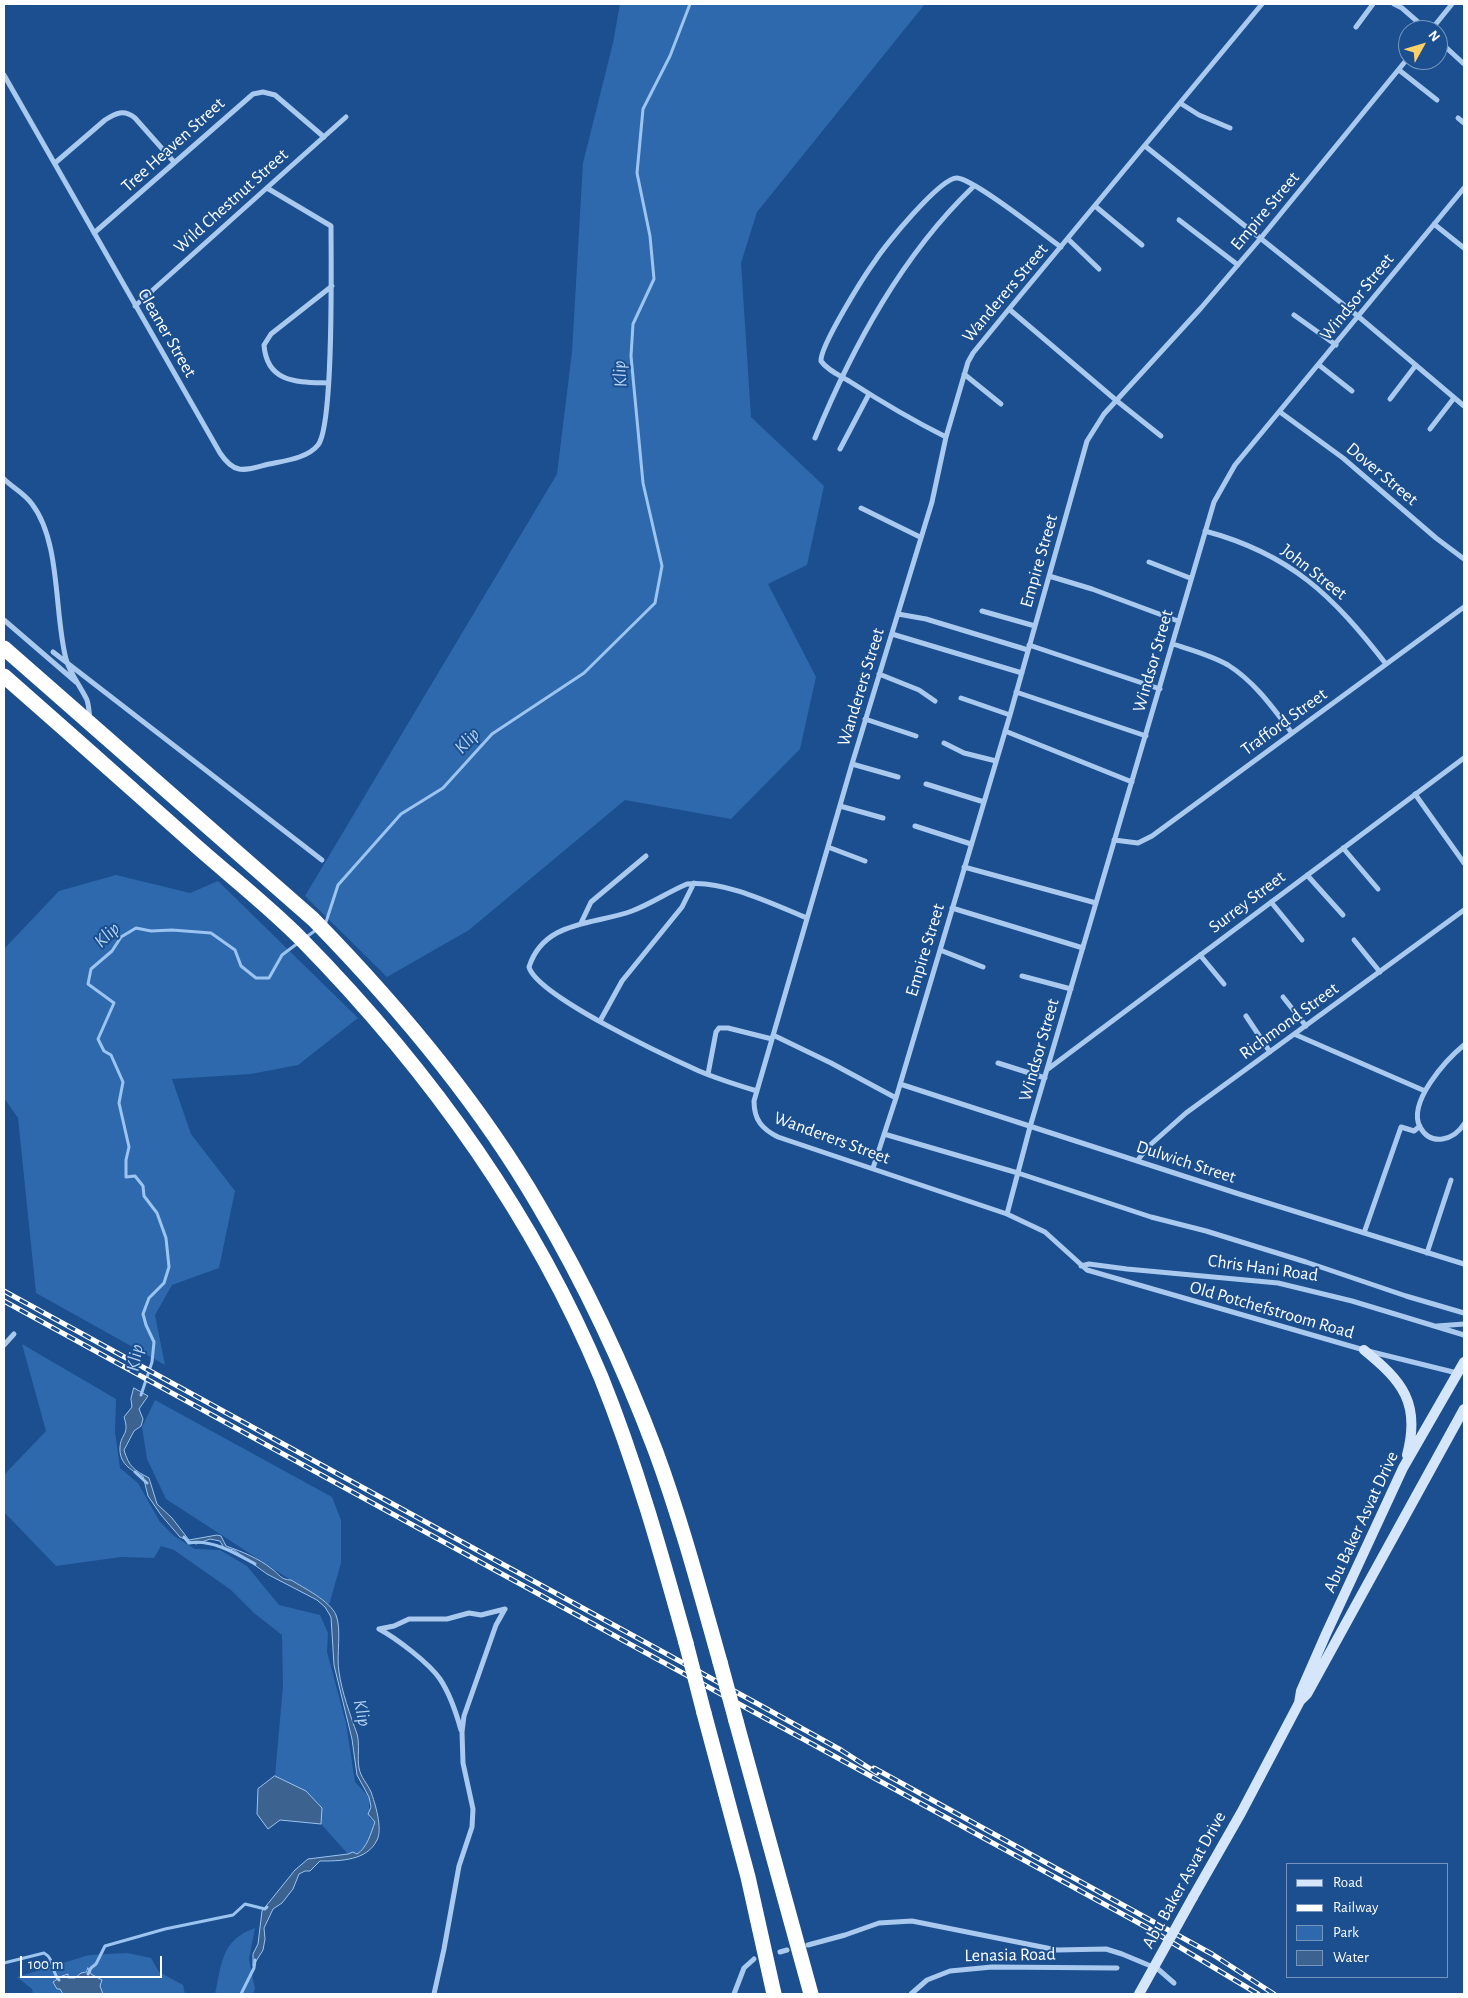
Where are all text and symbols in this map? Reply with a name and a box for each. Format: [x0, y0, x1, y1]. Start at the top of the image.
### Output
north arrow [1398, 20, 1448, 70]
text: N [1425, 28, 1442, 44]
street label: Tree Heaven Street [117, 93, 229, 197]
street label: Wild Chestnut Street [169, 144, 293, 258]
street label: Empire Street [1226, 167, 1304, 255]
street label: Wanderers Street [957, 239, 1053, 347]
street label: Windsor Street [1315, 249, 1399, 345]
street label: Cleaner Street [133, 285, 201, 381]
water label: Klip [608, 360, 632, 388]
street label: Dover Street [1342, 438, 1422, 510]
street label: Empire Street [1015, 512, 1063, 610]
street label: John Street [1277, 540, 1351, 604]
street label: Windsor Street [1128, 607, 1178, 715]
street label: Wanderers Street [833, 625, 889, 749]
street label: Trafford Street [1237, 684, 1331, 760]
water label: Klip [449, 723, 485, 759]
street label: Surrey Street [1204, 866, 1290, 938]
street label: Empire Street [901, 901, 949, 999]
water label: Klip [89, 917, 125, 953]
street label: Richmond Street [1235, 978, 1343, 1064]
street label: Windsor Street [1014, 996, 1064, 1104]
street label: Wanderers Street [771, 1107, 893, 1169]
street label: Dulwich Street [1134, 1136, 1238, 1188]
street label: Chris Hani Road [1207, 1250, 1319, 1286]
street label: Old Potchefstroom Road [1187, 1276, 1357, 1344]
water label: Klip [121, 1343, 149, 1373]
street label: Abu Baker Asvat Drive [1319, 1448, 1403, 1596]
water label: Klip [348, 1697, 376, 1729]
street label: Abu Baker Asvat Drive [1137, 1808, 1231, 1952]
legend [1286, 1863, 1448, 1978]
text: Road [1333, 1875, 1363, 1890]
text: Railway [1333, 1900, 1378, 1915]
text: Park [1333, 1925, 1359, 1940]
street label: Lenasia Road [964, 1943, 1056, 1967]
scale bar [22, 1946, 165, 1978]
text: Water [1333, 1950, 1369, 1965]
text: 100 m [28, 1957, 63, 1972]

